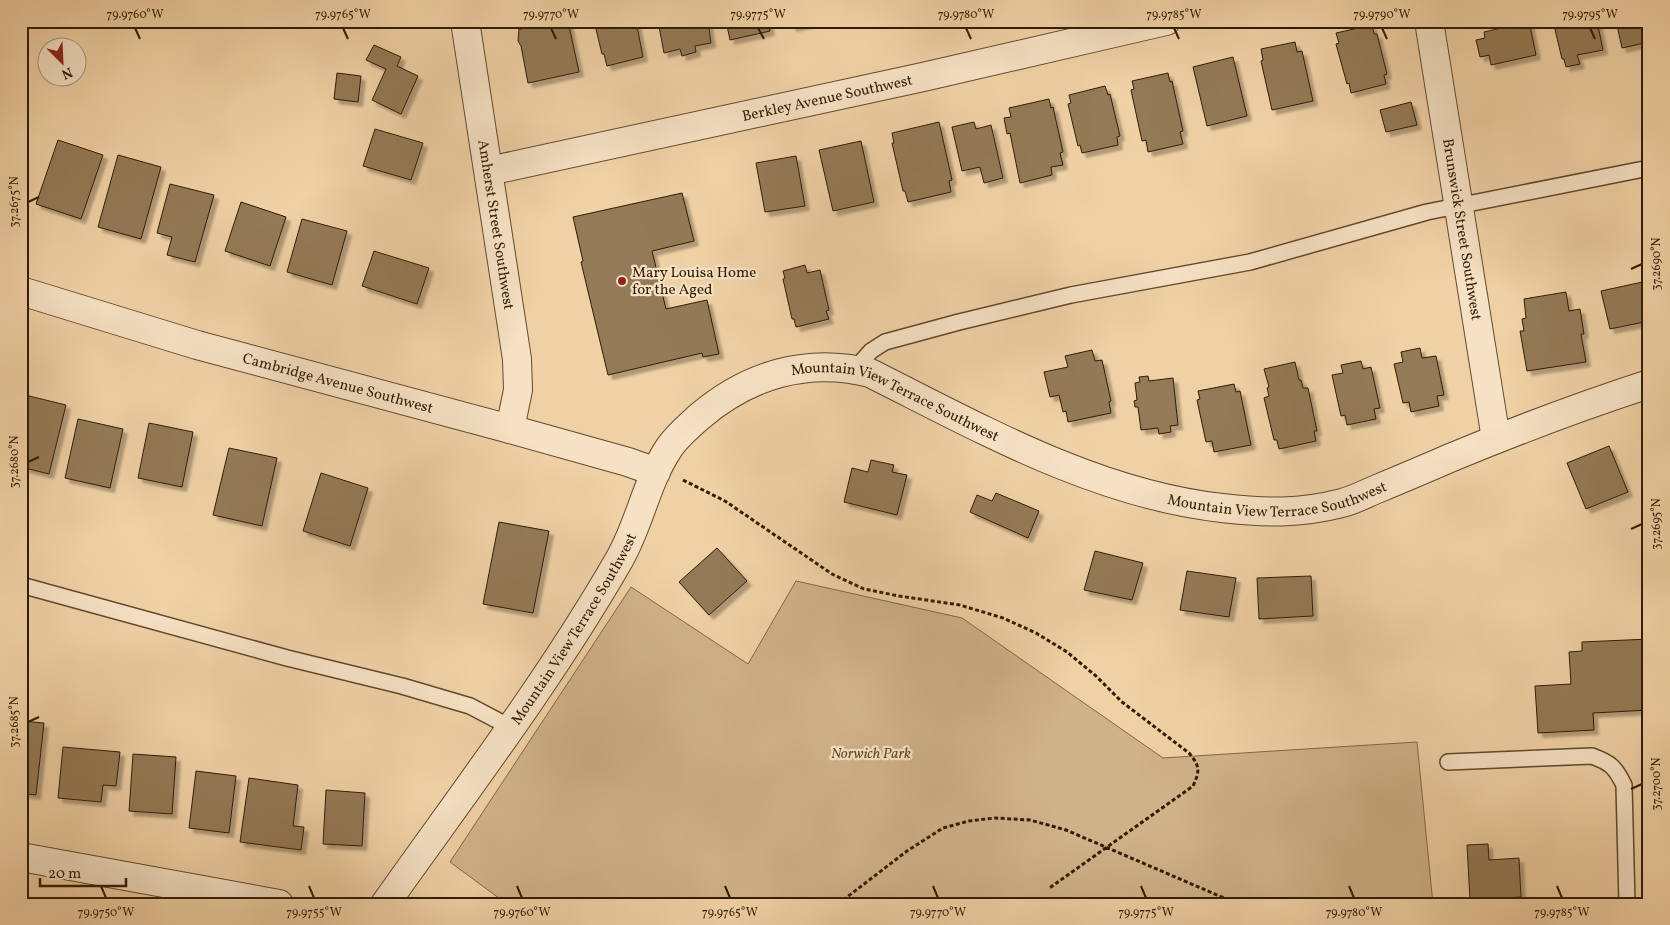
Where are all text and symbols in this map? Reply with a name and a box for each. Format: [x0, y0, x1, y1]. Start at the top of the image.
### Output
text: 79.9760°W [107, 7, 163, 23]
text: 79.9765°W [315, 7, 371, 23]
text: 79.9770°W [523, 7, 579, 23]
text: 79.9775°W [730, 7, 786, 23]
text: 79.9780°W [938, 7, 994, 23]
text: 79.9785°W [1146, 7, 1202, 23]
text: 79.9790°W [1353, 7, 1411, 23]
text: 79.9795°W [1562, 7, 1618, 23]
north arrow [38, 38, 88, 88]
text: N [58, 62, 75, 83]
street label: Berkley Avenue Southwest [740, 71, 915, 128]
street label: Brunswick Street Southwest [1436, 137, 1486, 322]
street label: Amherst Street Southwest [471, 138, 518, 311]
text: 37.2675°N [7, 176, 23, 228]
text: 37.2690°N [1649, 237, 1665, 290]
place label: Mary Louisa Home for the Aged [632, 263, 756, 301]
marker: Mary Louisa Home for the Aged [616, 275, 628, 287]
street label: Cambridge Avenue Southwest [240, 349, 435, 420]
street label: Mountain View Terrace Southwest [789, 358, 1002, 448]
text: 37.2680°N [7, 436, 23, 488]
street label: Mountain View Terrace Southwest [1165, 477, 1390, 524]
text: 37.2695°N [1649, 498, 1665, 550]
street label: Mountain View Terrace Southwest [507, 530, 643, 730]
text: 37.2685°N [7, 696, 23, 748]
park label: Norwich Park [831, 744, 911, 765]
text: 37.2700°N [1649, 757, 1665, 810]
scale bar [40, 855, 126, 887]
text: 20 m [48, 864, 81, 885]
text: 79.9750°W [78, 905, 134, 921]
text: 79.9755°W [286, 905, 342, 921]
text: 79.9760°W [494, 905, 550, 921]
text: 79.9765°W [702, 905, 758, 921]
text: 79.9770°W [910, 905, 966, 921]
text: 79.9775°W [1118, 905, 1174, 921]
text: 79.9780°W [1326, 905, 1382, 921]
text: 79.9785°W [1534, 905, 1590, 921]

